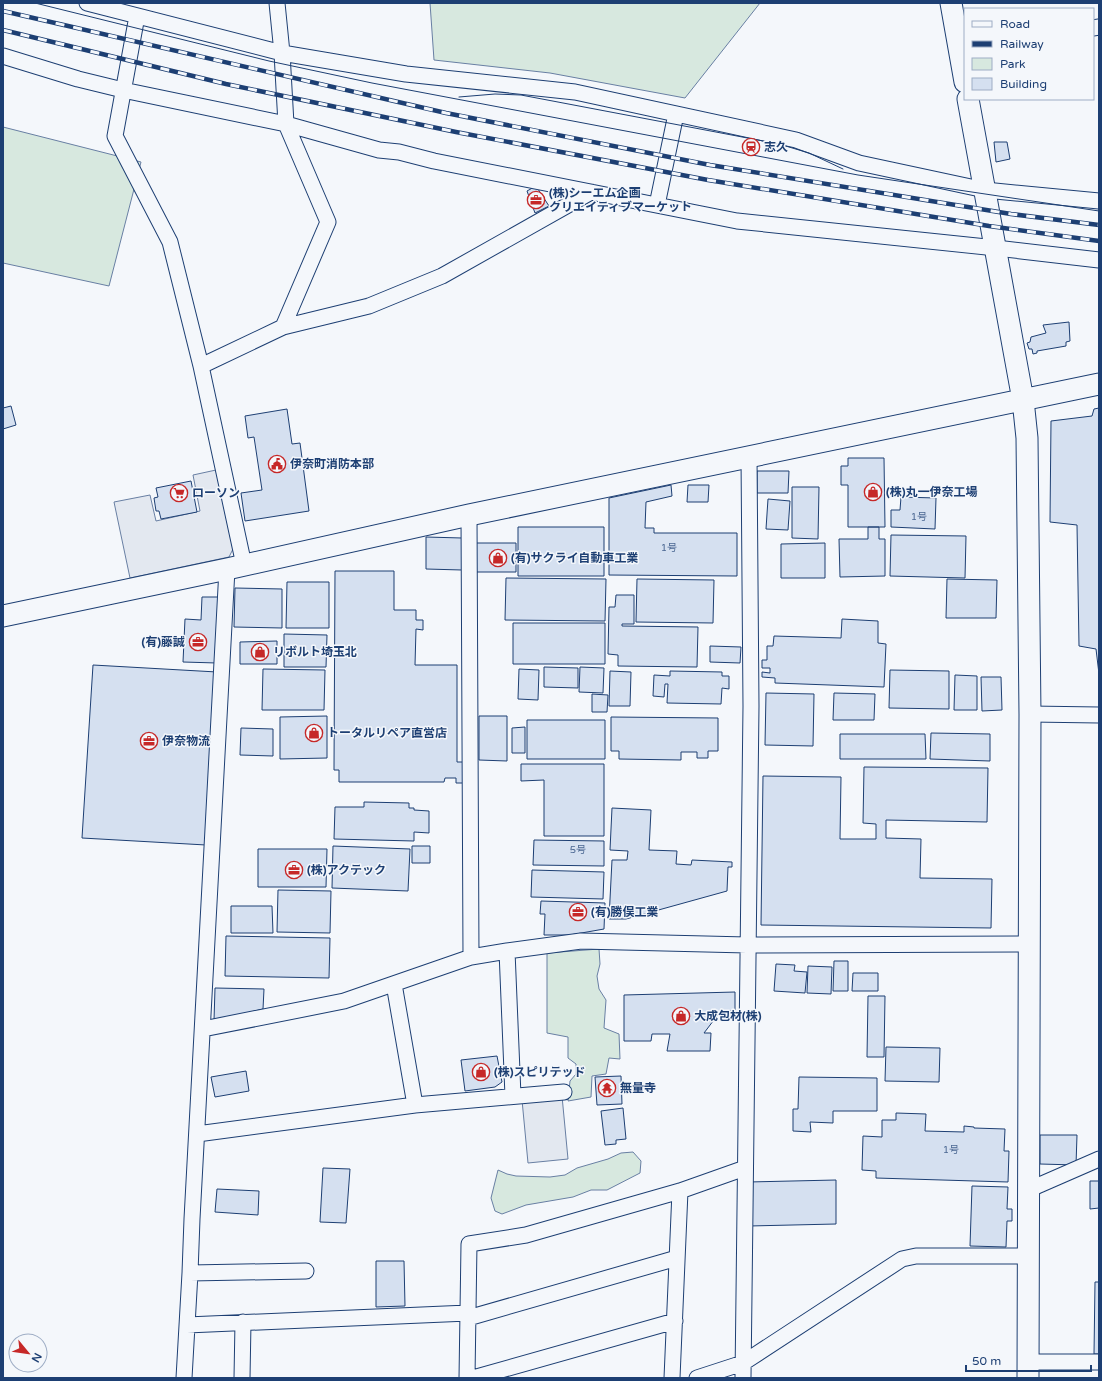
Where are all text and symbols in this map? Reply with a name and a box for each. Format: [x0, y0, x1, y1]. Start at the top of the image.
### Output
legend [964, 8, 1094, 100]
text: Road [1000, 17, 1030, 31]
text: Railway [1000, 37, 1044, 51]
text: Park [1000, 57, 1026, 71]
text: Building [1000, 77, 1047, 91]
station icon: 志久 [741, 137, 761, 157]
place label: 志久 [764, 140, 788, 154]
place label: (株)シーエム企画 クリエイティブマーケット [549, 186, 692, 214]
office icon: (株)シーエム企画 クリエイティブマーケット [526, 190, 546, 210]
public building icon: 伊奈町消防本部 [267, 454, 287, 474]
place label: 伊奈町消防本部 [290, 457, 374, 471]
shop icon: (株)丸一伊奈工場 [863, 482, 883, 502]
supermarket icon: ローソン [169, 483, 189, 503]
place label: (株)丸一伊奈工場 [886, 485, 978, 499]
place label: ローソン [192, 486, 240, 500]
house number: 1号 [911, 511, 927, 523]
house number: 1号 [661, 542, 677, 554]
shop icon: (有)サクライ自動車工業 [488, 548, 508, 568]
place label: (有)サクライ自動車工業 [511, 551, 639, 565]
office icon: (有)藤誠 [188, 632, 208, 652]
place label: (有)藤誠 [142, 635, 185, 649]
shop icon: リボルト埼玉北 [250, 642, 270, 662]
place label: リボルト埼玉北 [273, 645, 357, 659]
shop icon: トータルリペア直営店 [304, 723, 324, 743]
place label: トータルリペア直営店 [327, 726, 447, 740]
office icon: 伊奈物流 [139, 731, 159, 751]
place label: 伊奈物流 [162, 734, 210, 748]
house number: 5号 [570, 844, 586, 856]
office icon: (株)アクテック [284, 860, 304, 880]
place label: (株)アクテック [307, 863, 386, 877]
office icon: (有)勝俣工業 [568, 902, 588, 922]
place label: (有)勝俣工業 [591, 905, 659, 919]
shop icon: 大成包材(株) [671, 1006, 691, 1026]
place label: 大成包材(株) [694, 1009, 762, 1023]
shop icon: (株)スピリテッド [471, 1062, 491, 1082]
place label: (株)スピリテッド [494, 1065, 586, 1079]
temple icon: 無量寺 [597, 1078, 617, 1098]
place label: 無量寺 [620, 1081, 656, 1095]
house number: 1号 [943, 1144, 959, 1156]
north arrow [8, 1333, 48, 1373]
scale bar [966, 1347, 1091, 1373]
text: N [28, 1351, 44, 1365]
text: 50 m [972, 1354, 1001, 1368]

